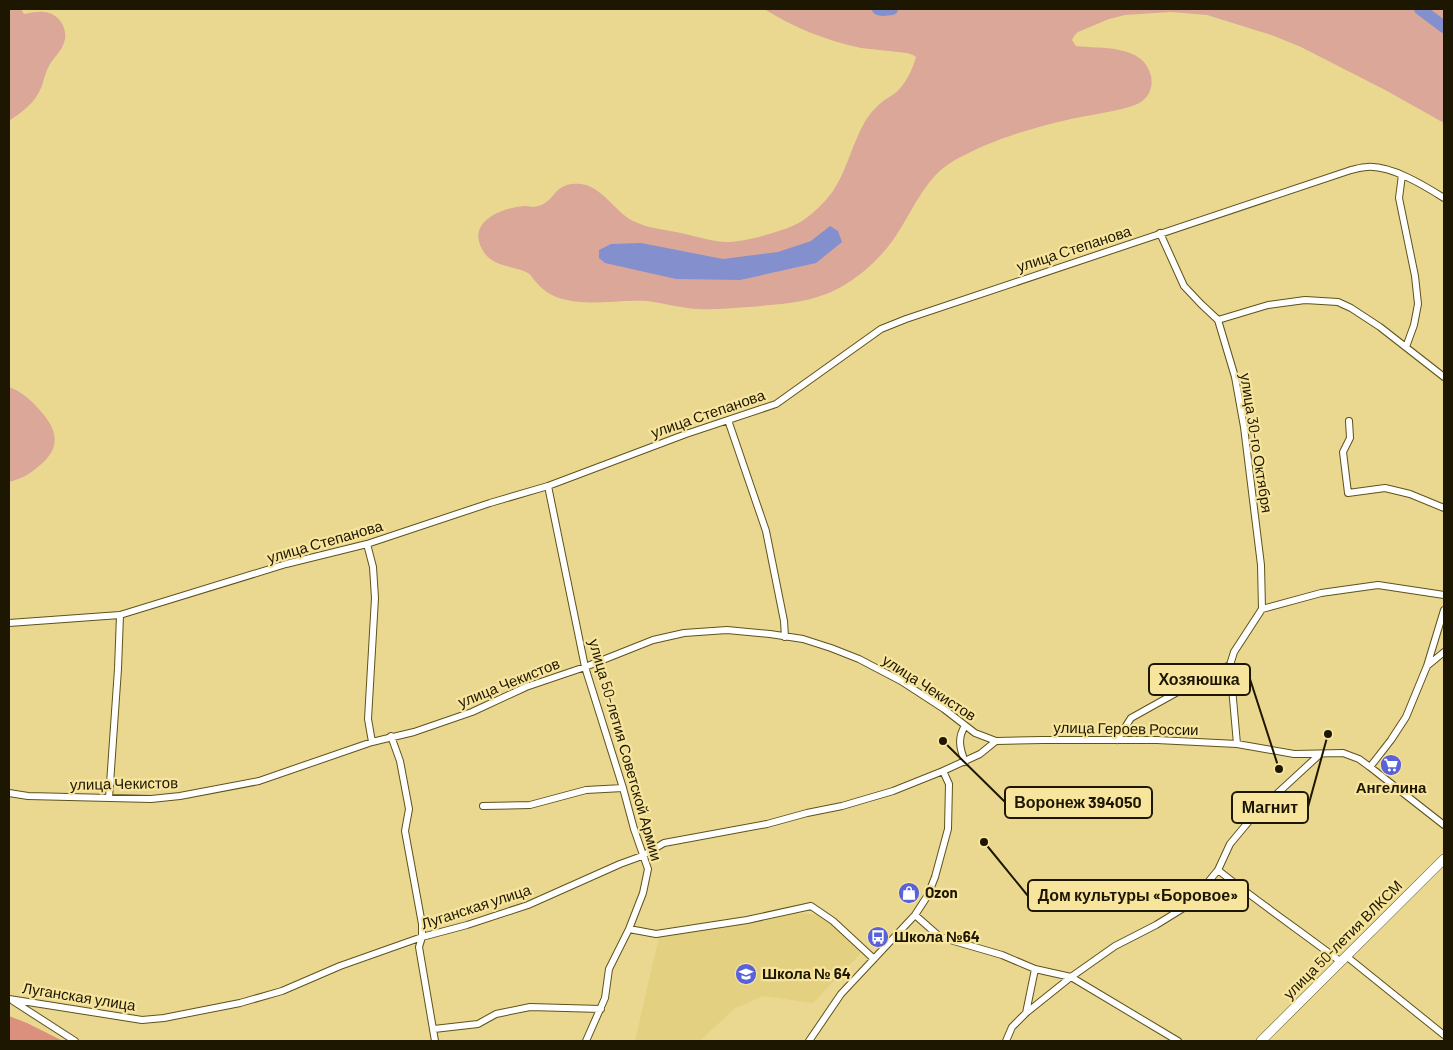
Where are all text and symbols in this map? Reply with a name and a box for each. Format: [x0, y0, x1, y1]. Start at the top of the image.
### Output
street label: улица Степанова [1014, 221, 1134, 275]
street label: улица 30-го Октября [1237, 372, 1277, 514]
street label: улица Степанова [648, 385, 768, 441]
street label: улица Степанова [265, 516, 385, 566]
street label: улица 50-летия Советской Армии [586, 637, 666, 863]
street label: улица Чекистов [879, 650, 980, 724]
street label: улица Чекистов [455, 653, 562, 711]
callout: Хозяюшка [1149, 664, 1250, 695]
text: Хозяюшка [1158, 669, 1240, 688]
street label: улица Героев России [1053, 718, 1199, 738]
supermarket icon: Ангелина [1379, 753, 1403, 777]
street label: улица Чекистов [70, 773, 178, 793]
place label: Ангелина [1356, 778, 1427, 796]
callout: Воронеж 394050 [1005, 787, 1152, 818]
text: Воронеж 394050 [1014, 792, 1142, 811]
callout: Магнит [1232, 792, 1308, 823]
text: Магнит [1242, 797, 1298, 816]
street label: улица 50-летия ВЛКСМ [1279, 876, 1405, 1002]
street label: Луганская улица [419, 880, 533, 932]
callout: Дом культуры «Боровое» [1028, 880, 1248, 911]
shop icon: Ozon [897, 881, 921, 905]
place label: Ozon [925, 883, 958, 901]
text: Дом культуры «Боровое» [1038, 885, 1238, 904]
bus stop icon: Школа №64 [866, 925, 890, 949]
place label: Школа №64 [894, 927, 980, 945]
school or university icon: Школа № 64 [734, 962, 758, 986]
place label: Школа № 64 [762, 964, 851, 982]
street label: Луганская улица [21, 978, 138, 1014]

